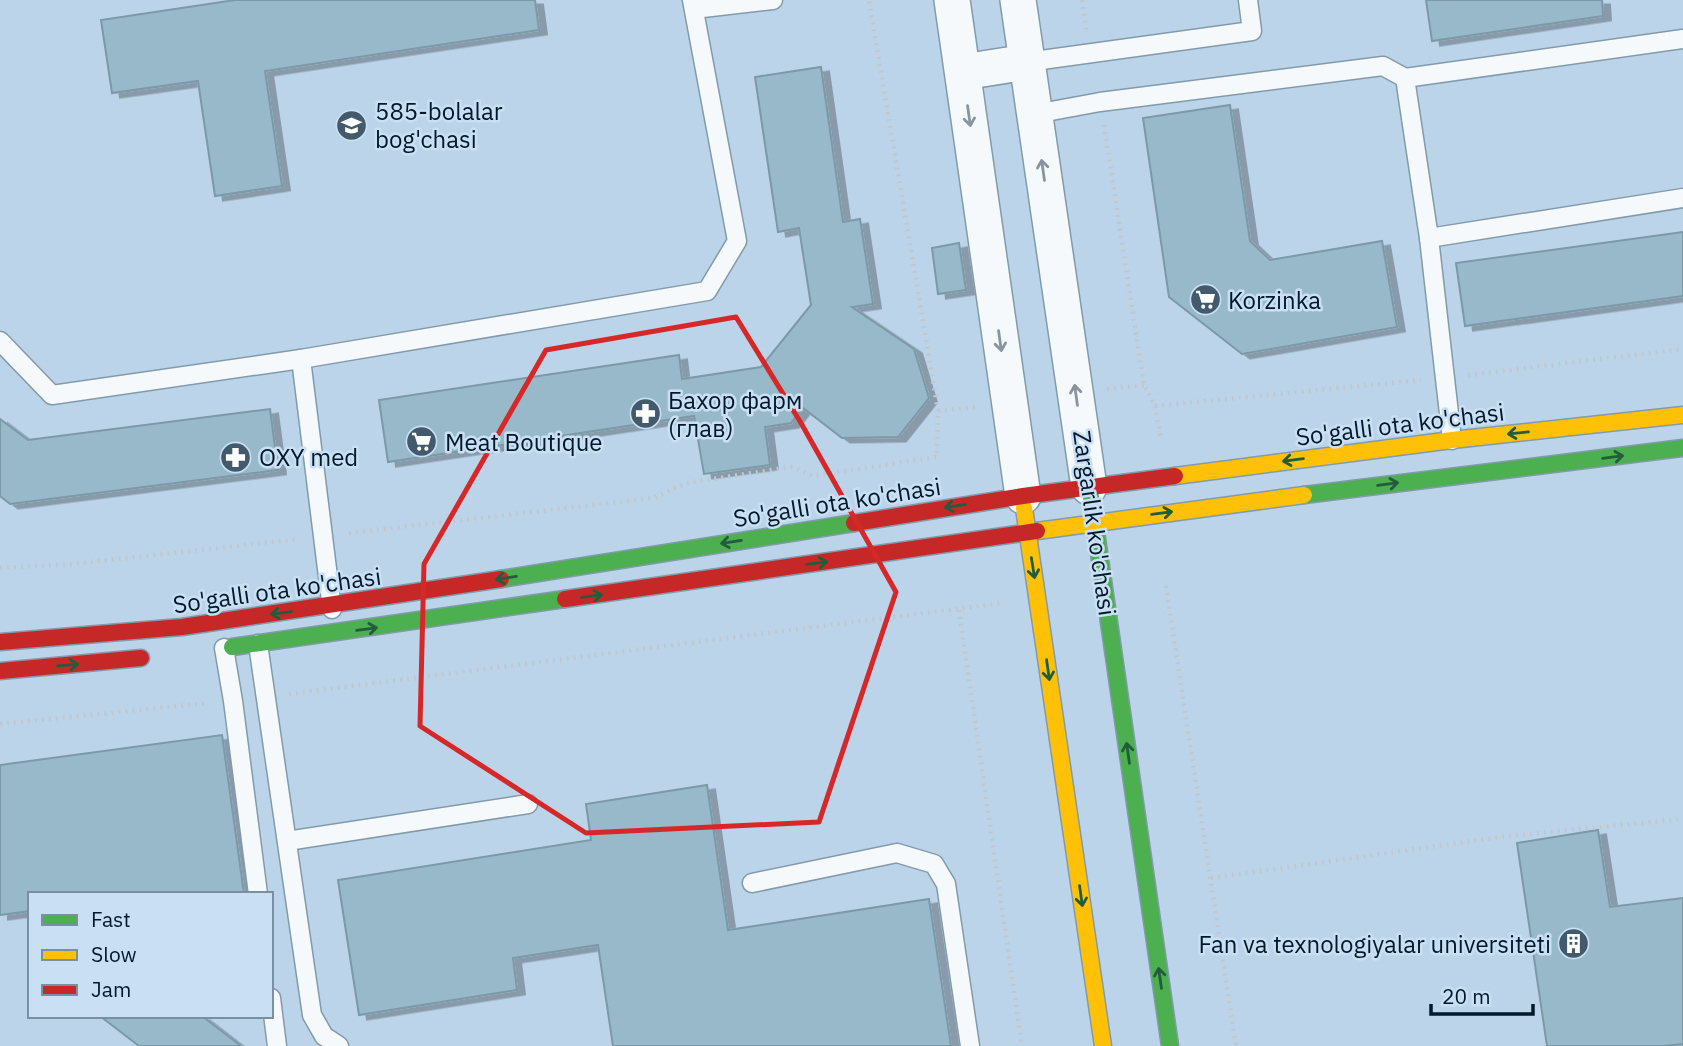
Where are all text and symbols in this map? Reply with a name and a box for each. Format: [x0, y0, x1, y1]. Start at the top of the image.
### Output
place label: 585-bolalar bog'chasi [375, 95, 503, 155]
one-way arrow [963, 104, 976, 127]
school or university icon: 585-bolalar bog'chasi [335, 108, 369, 142]
one-way arrow [1036, 159, 1049, 182]
supermarket icon: Korzinka [1188, 283, 1222, 317]
place label: Korzinka [1228, 284, 1321, 316]
one-way arrow [994, 330, 1007, 352]
place label: Бахор фарм (глав) [668, 384, 803, 444]
one-way arrow [1069, 384, 1082, 407]
street label: So'galli ota ko'chasi [1294, 395, 1506, 453]
pharmacy icon: Бахор фарм (глав) [628, 397, 662, 431]
supermarket icon: Meat Boutique [405, 425, 439, 459]
place label: Meat Boutique [445, 426, 602, 458]
one-way arrow [1507, 426, 1530, 439]
street label: Zargarlik ko'chasi [1066, 428, 1124, 618]
pharmacy icon: OXY med [219, 440, 253, 474]
place label: OXY med [259, 441, 358, 473]
one-way arrow [1602, 450, 1624, 463]
one-way arrow [1282, 453, 1305, 466]
street label: So'galli ota ko'chasi [731, 470, 943, 534]
one-way arrow [1376, 478, 1398, 491]
one-way arrow [944, 500, 967, 513]
one-way arrow [1150, 506, 1173, 519]
one-way arrow [720, 536, 743, 549]
one-way arrow [805, 556, 828, 569]
one-way arrow [1027, 556, 1040, 579]
street label: So'galli ota ko'chasi [171, 560, 383, 620]
one-way arrow [495, 572, 518, 585]
one-way arrow [580, 589, 603, 602]
one-way arrow [270, 607, 293, 620]
one-way arrow [355, 622, 378, 635]
one-way arrow [56, 658, 79, 671]
one-way arrow [1042, 659, 1055, 681]
one-way arrow [1121, 742, 1134, 765]
one-way arrow [1074, 884, 1087, 906]
legend [28, 892, 273, 1018]
text: Fast [91, 905, 131, 933]
building icon: Fan va texnologiyalar universiteti [1557, 927, 1591, 961]
place label: Fan va texnologiyalar universiteti [1199, 928, 1551, 960]
text: Slow [91, 940, 137, 968]
one-way arrow [1153, 968, 1166, 990]
scale bar [1431, 972, 1532, 1016]
text: Jam [91, 975, 131, 1003]
text: 20 m [1442, 982, 1491, 1010]

